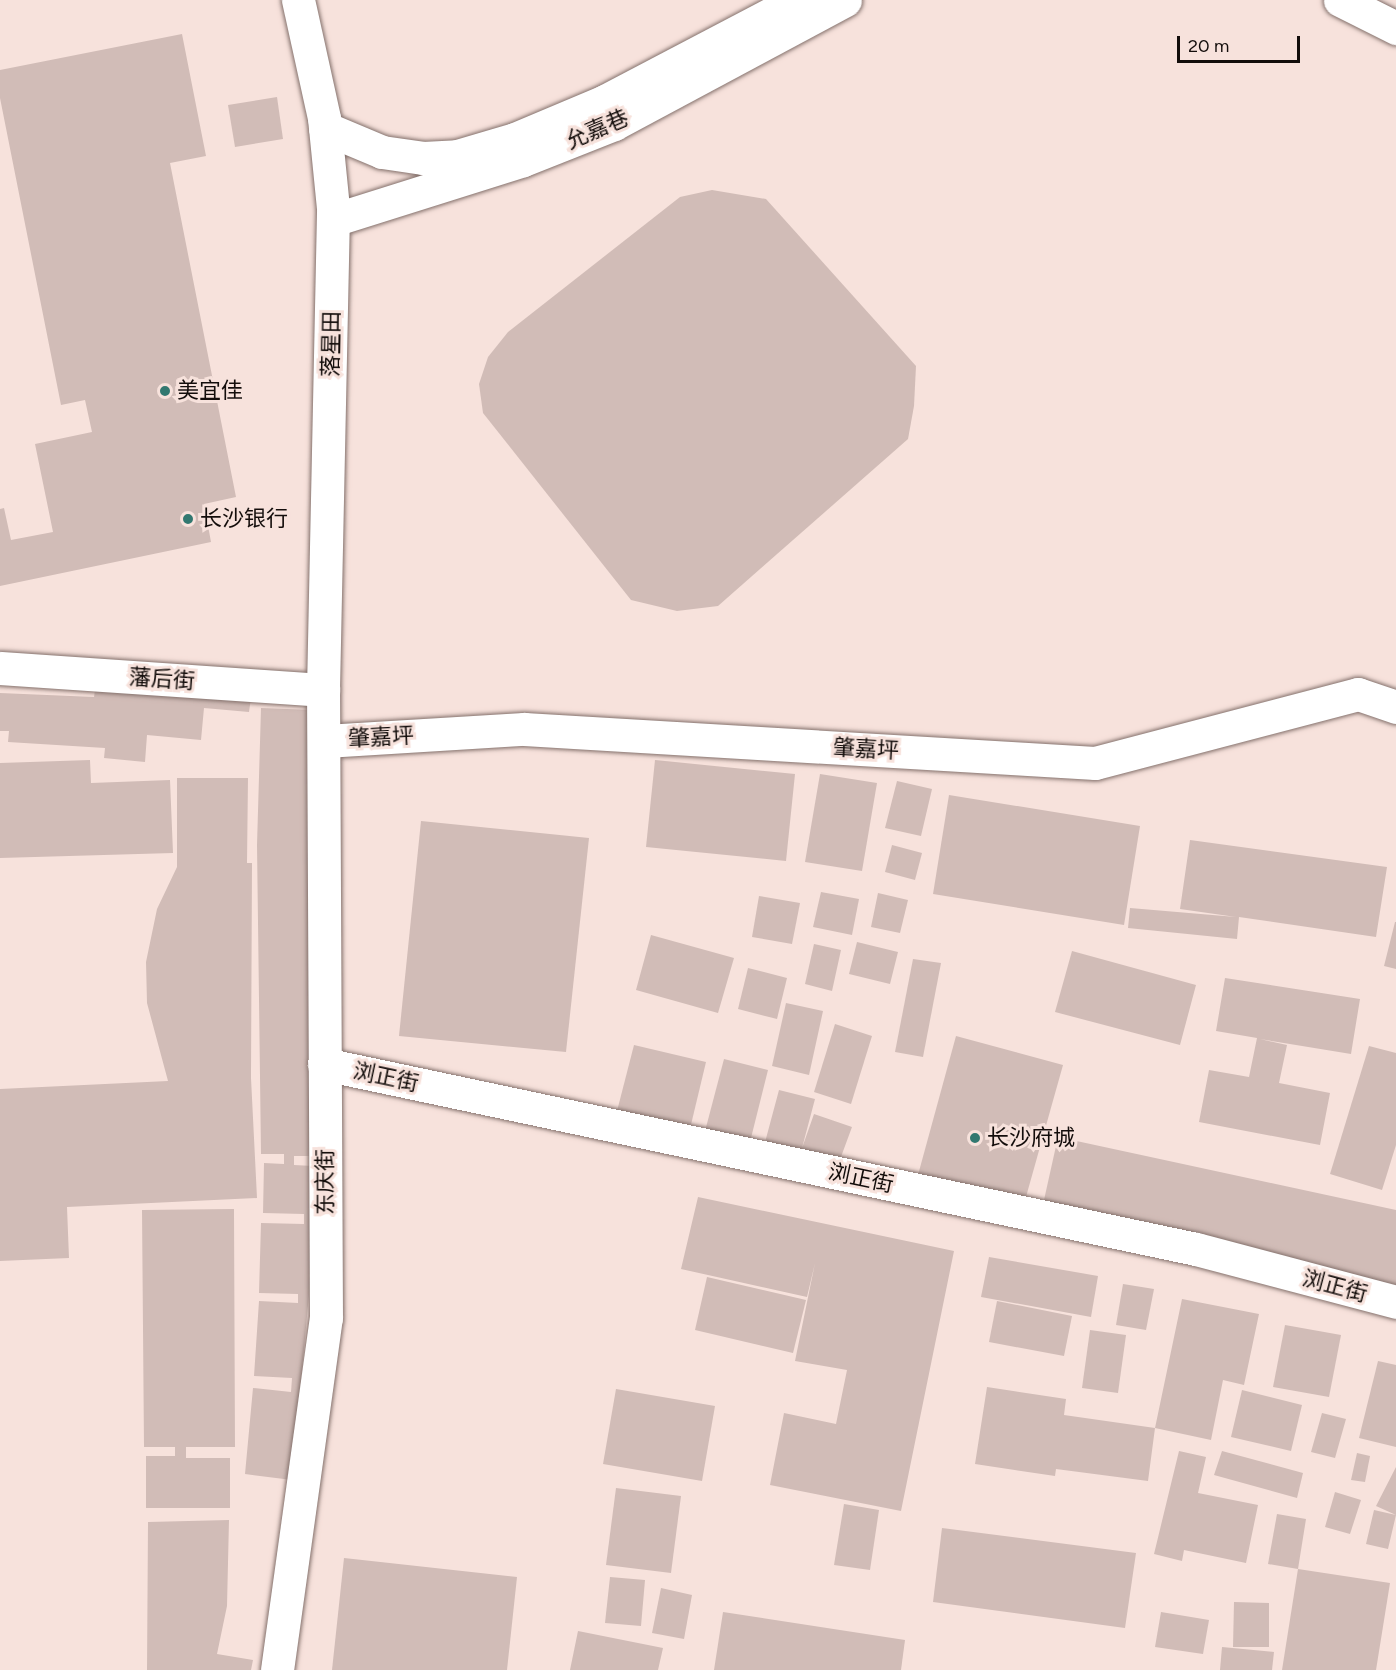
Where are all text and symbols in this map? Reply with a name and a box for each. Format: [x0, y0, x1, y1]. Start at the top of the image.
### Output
scale bar [1180, 24, 1303, 62]
text: 20 m [1188, 35, 1229, 57]
street label: 允嘉巷 [561, 104, 633, 154]
street label: 落星田 [317, 311, 345, 377]
place label: 美宜佳 [177, 378, 243, 404]
marker: 美宜佳 [158, 384, 172, 398]
place label: 长沙银行 [200, 506, 288, 532]
marker: 长沙银行 [181, 512, 195, 526]
street label: 藩后街 [128, 664, 196, 694]
street label: 肇嘉坪 [347, 722, 415, 752]
street label: 肇嘉坪 [832, 734, 900, 764]
street label: 浏正街 [351, 1057, 421, 1097]
place label: 长沙府城 [987, 1125, 1075, 1151]
marker: 长沙府城 [968, 1131, 982, 1145]
street label: 东庆街 [312, 1149, 338, 1215]
street label: 浏正街 [826, 1158, 896, 1198]
street label: 浏正街 [1300, 1265, 1370, 1307]

